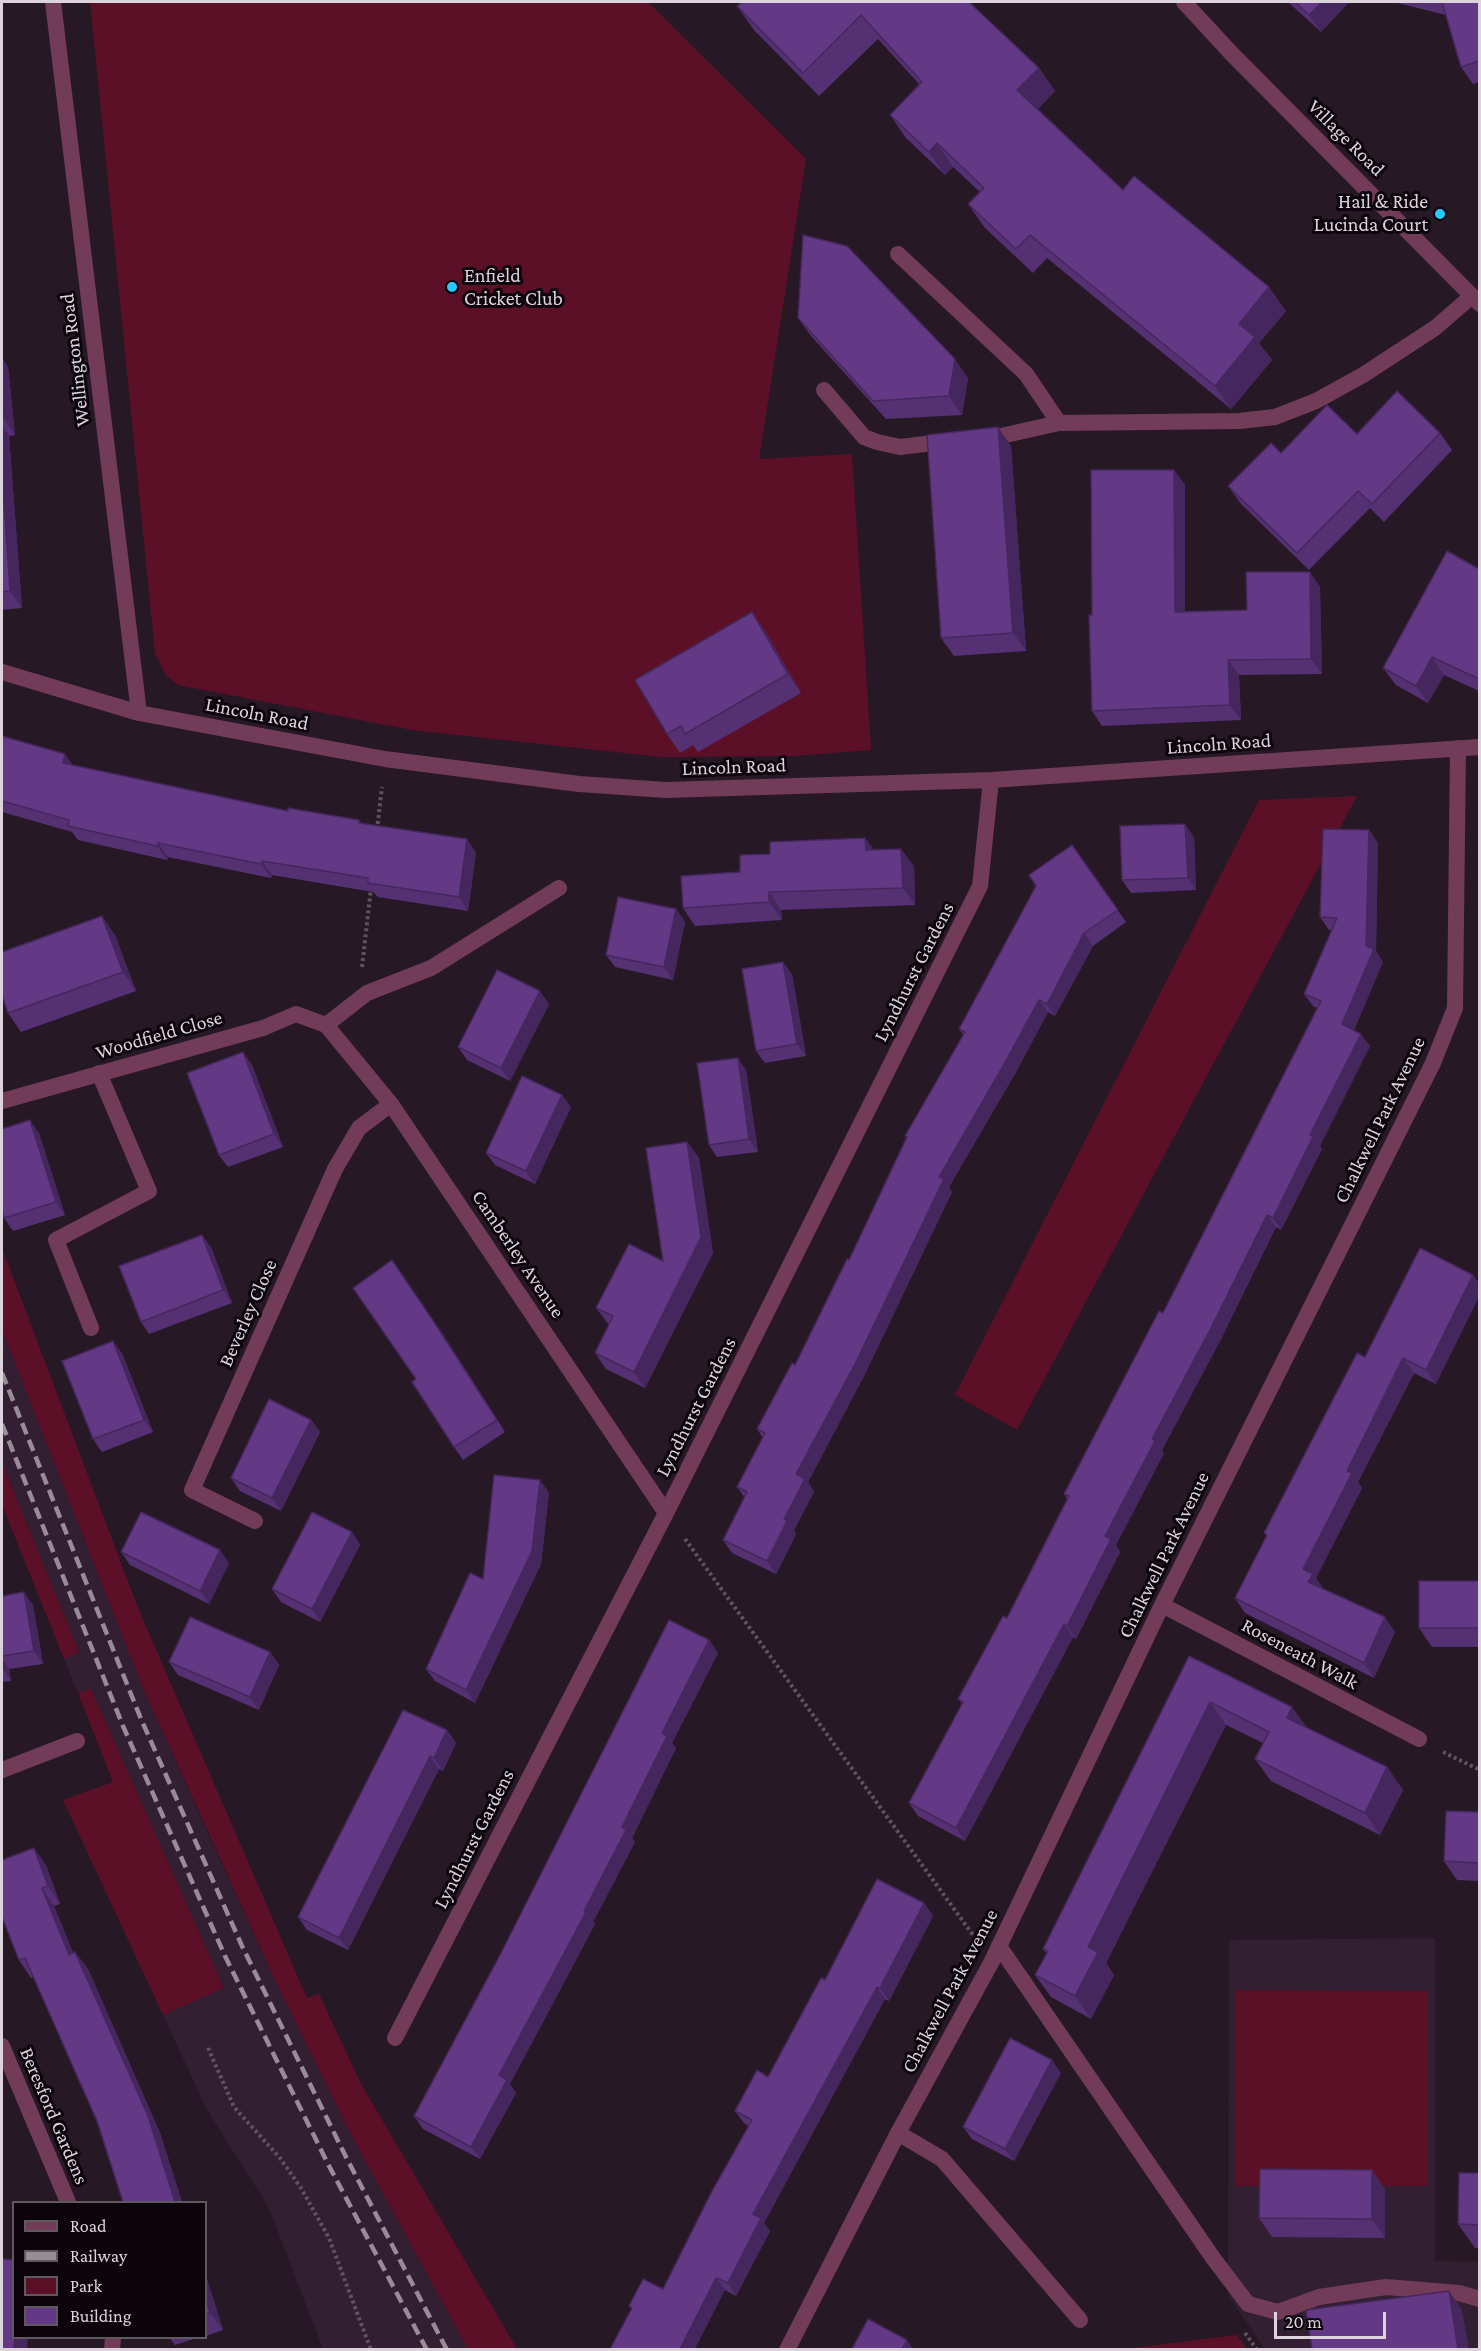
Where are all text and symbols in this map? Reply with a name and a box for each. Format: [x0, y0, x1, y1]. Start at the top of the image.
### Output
street label: Village Road [1303, 95, 1389, 181]
place label: Hail & Ride Lucinda Court [1314, 190, 1428, 237]
marker: Hail & Ride Lucinda Court [1433, 207, 1447, 221]
place label: Enfield Cricket Club [464, 264, 563, 311]
marker: Enfield Cricket Club [445, 280, 459, 294]
street label: Wellington Road [55, 292, 95, 428]
street label: Lincoln Road [203, 692, 311, 736]
street label: Lincoln Road [1166, 728, 1272, 760]
street label: Lincoln Road [681, 753, 787, 781]
street label: Lyndhurst Gardens [869, 898, 959, 1046]
street label: Woodfield Close [93, 1005, 225, 1065]
street label: Chalkwell Park Avenue [1329, 1033, 1431, 1207]
street label: Camberley Avenue [466, 1186, 570, 1322]
street label: Beverley Close [214, 1256, 282, 1370]
street label: Lyndhurst Gardens [651, 1333, 741, 1481]
street label: Chalkwell Park Avenue [1113, 1468, 1215, 1642]
street label: Roseneath Walk [1237, 1613, 1363, 1695]
street label: Lyndhurst Gardens [429, 1765, 519, 1913]
street label: Chalkwell Park Avenue [897, 1905, 1003, 2077]
street label: Beresford Gardens [14, 2044, 94, 2188]
legend [12, 2201, 207, 2339]
text: Road [70, 2216, 107, 2236]
text: Railway [70, 2246, 127, 2266]
text: Park [70, 2276, 102, 2296]
scale bar [1277, 2300, 1390, 2338]
text: Building [70, 2306, 131, 2326]
text: 20 m [1285, 2312, 1322, 2332]

